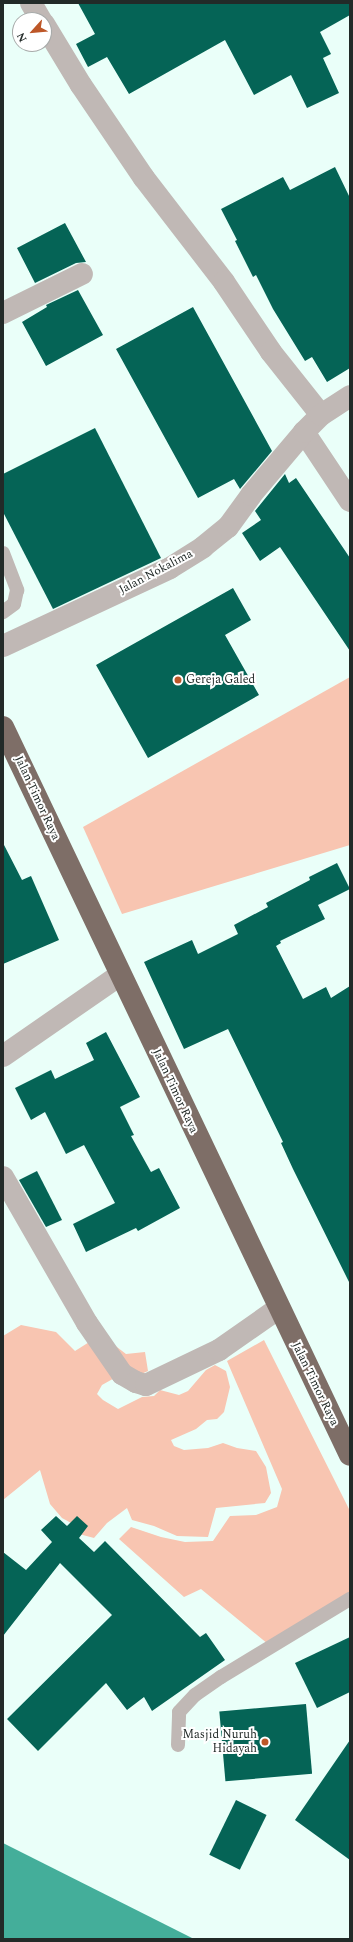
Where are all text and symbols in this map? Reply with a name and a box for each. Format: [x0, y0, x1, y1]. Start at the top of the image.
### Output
north arrow [12, 12, 52, 52]
text: N [12, 29, 31, 45]
street label: Jalan Nokalima [117, 547, 195, 597]
place label: Gereja Galed [186, 673, 255, 687]
marker: Gereja Galed [173, 675, 183, 685]
street label: Jalan Timor Raya [11, 754, 63, 842]
street label: Jalan Timor Raya [149, 1047, 201, 1135]
street label: Jalan Timor Raya [288, 1340, 342, 1428]
place label: Masjid Nuruh Hidayah [182, 1728, 257, 1756]
marker: Masjid Nuruh Hidayah [260, 1737, 270, 1747]

